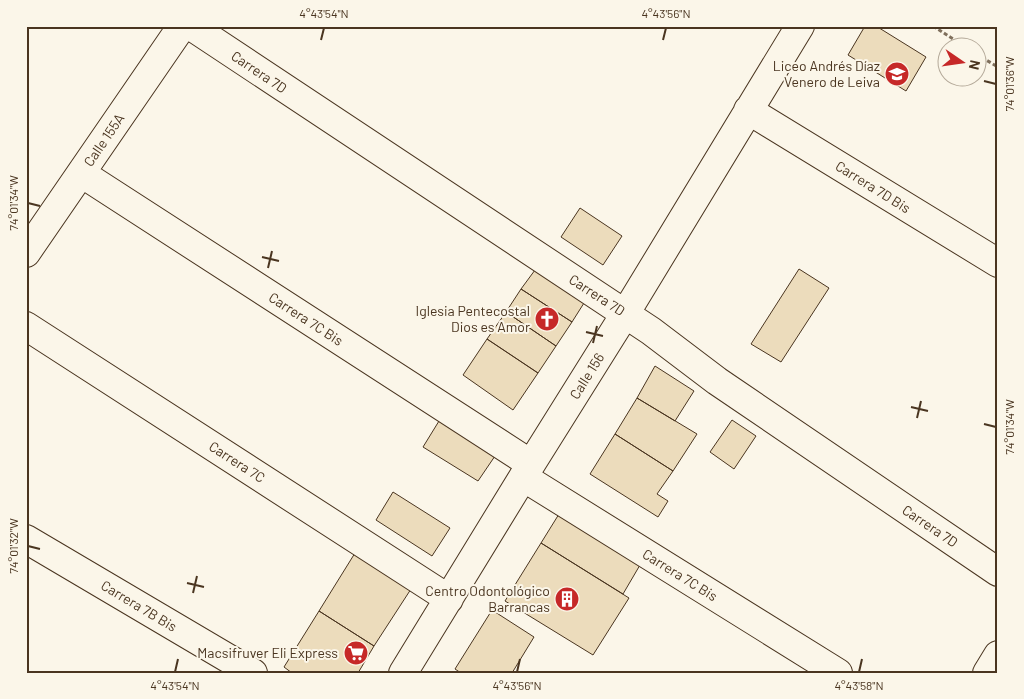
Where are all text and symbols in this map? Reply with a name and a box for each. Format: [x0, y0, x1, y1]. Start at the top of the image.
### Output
text: 4°43'54"N [299, 6, 349, 20]
text: 4°43'56"N [641, 6, 691, 20]
north arrow [936, 38, 986, 88]
street label: Carrera 7D [228, 47, 290, 96]
text: 74°01'36"W [1002, 56, 1016, 112]
place label: Liceo Andrés Díaz Venero de Leiva [773, 57, 880, 90]
text: N [966, 59, 984, 71]
school or university icon: Liceo Andrés Díaz Venero de Leiva [884, 61, 910, 87]
street label: Calle 155A [80, 110, 128, 169]
street label: Carrera 7D Bis [833, 157, 914, 217]
text: 74°01'34"W [6, 175, 20, 231]
street label: Carrera 7D [566, 270, 629, 319]
street label: Carrera 7C Bis [266, 288, 347, 349]
place label: Iglesia Pentecostal Dios es Amor [416, 302, 530, 335]
church icon: Iglesia Pentecostal Dios es Amor [534, 306, 560, 332]
street label: Calle 156 [566, 349, 607, 402]
text: 74°01'34"W [1002, 399, 1016, 455]
street label: Carrera 7C [206, 437, 268, 486]
street label: Carrera 7D [899, 501, 961, 550]
text: 74°01'32"W [6, 518, 20, 574]
street label: Carrera 7C Bis [640, 545, 721, 604]
street label: Carrera 7B Bis [98, 576, 180, 635]
place label: Centro Odontológico Barrancas [425, 582, 550, 615]
building icon: Centro Odontológico Barrancas [554, 586, 580, 612]
supermarket icon: Macsifruver Eli Express [343, 640, 369, 666]
place label: Macsifruver Eli Express [197, 644, 338, 661]
text: 4°43'54"N [150, 678, 200, 692]
text: 4°43'56"N [492, 678, 542, 692]
text: 4°43'58"N [834, 678, 884, 692]

